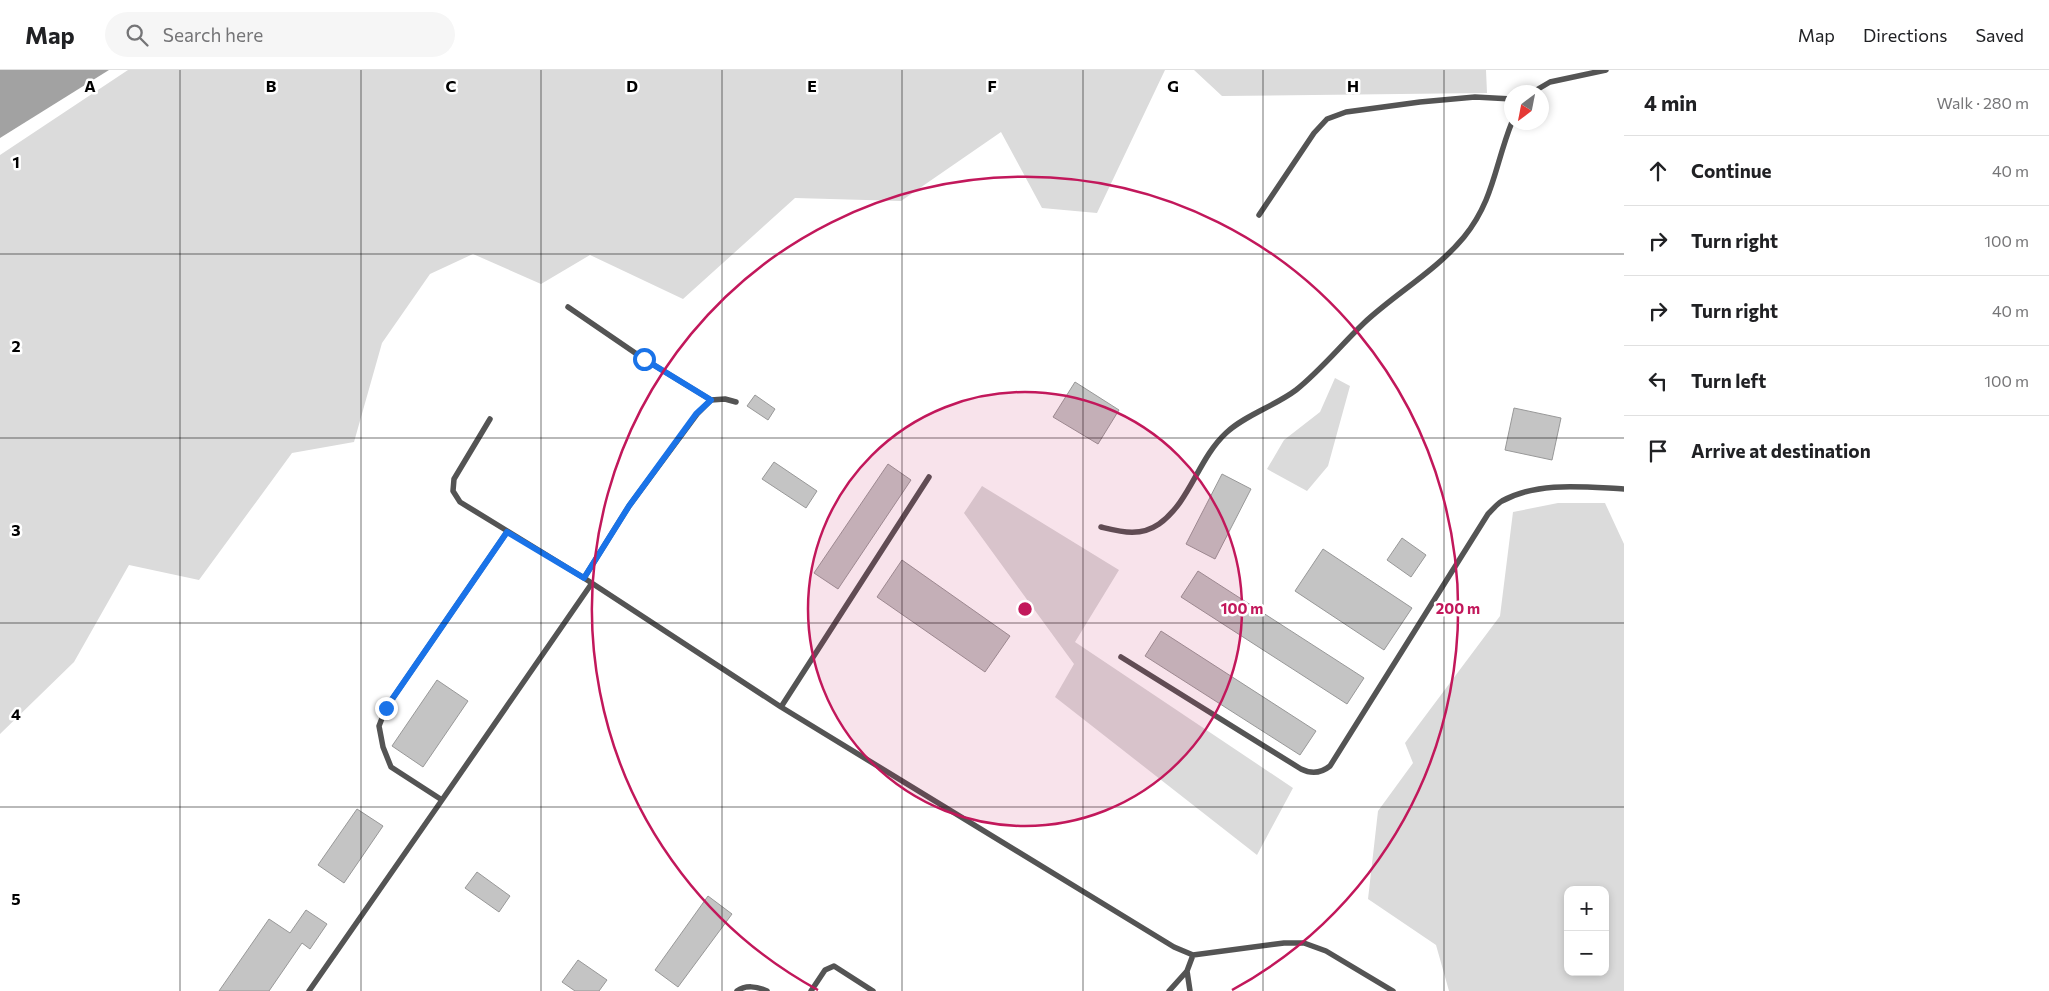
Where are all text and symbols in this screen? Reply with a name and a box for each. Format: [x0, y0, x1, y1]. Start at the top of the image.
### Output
search box [105, 12, 455, 57]
text: Map [25, 20, 75, 49]
icon: search [123, 21, 151, 49]
text: Search here [163, 23, 263, 46]
text: Map [1798, 24, 1835, 46]
text: Directions [1863, 24, 1947, 46]
text: Saved [1975, 24, 2024, 46]
text: A [84, 76, 96, 95]
text: B [266, 76, 277, 95]
text: C [446, 76, 457, 95]
text: D [626, 76, 638, 95]
text: E [807, 76, 817, 95]
text: F [987, 76, 997, 95]
text: G [1167, 76, 1179, 95]
text: H [1347, 76, 1359, 95]
north arrow [1504, 85, 1549, 130]
text: 4 min [1644, 90, 1697, 115]
text: Walk · 280 m [1937, 93, 2029, 112]
text: 1 [12, 152, 20, 171]
icon: ahead [1644, 157, 1672, 185]
text: Continue [1691, 159, 1771, 182]
text: 40 m [1992, 161, 2029, 180]
icon: right [1644, 227, 1672, 255]
text: Turn right [1691, 229, 1778, 252]
text: 100 m [1984, 231, 2029, 250]
icon: right [1644, 297, 1672, 325]
text: Turn right [1691, 299, 1778, 322]
text: 40 m [1992, 301, 2029, 320]
text: 2 [11, 336, 21, 355]
route start [633, 348, 656, 371]
icon: left [1644, 367, 1672, 395]
text: Turn left [1691, 369, 1766, 392]
text: 100 m [1984, 371, 2029, 390]
icon: arrive [1644, 437, 1672, 465]
text: Arrive at destination [1691, 439, 1871, 462]
text: 3 [11, 520, 21, 539]
text: 100 m [1221, 599, 1263, 617]
text: 200 m [1436, 599, 1480, 617]
centre of rings [1016, 600, 1034, 618]
route end [375, 697, 398, 720]
text: 4 [11, 704, 21, 723]
map controls [1564, 886, 1609, 976]
button: + [1564, 886, 1609, 931]
text: 5 [11, 889, 21, 908]
button: − [1564, 931, 1609, 976]

